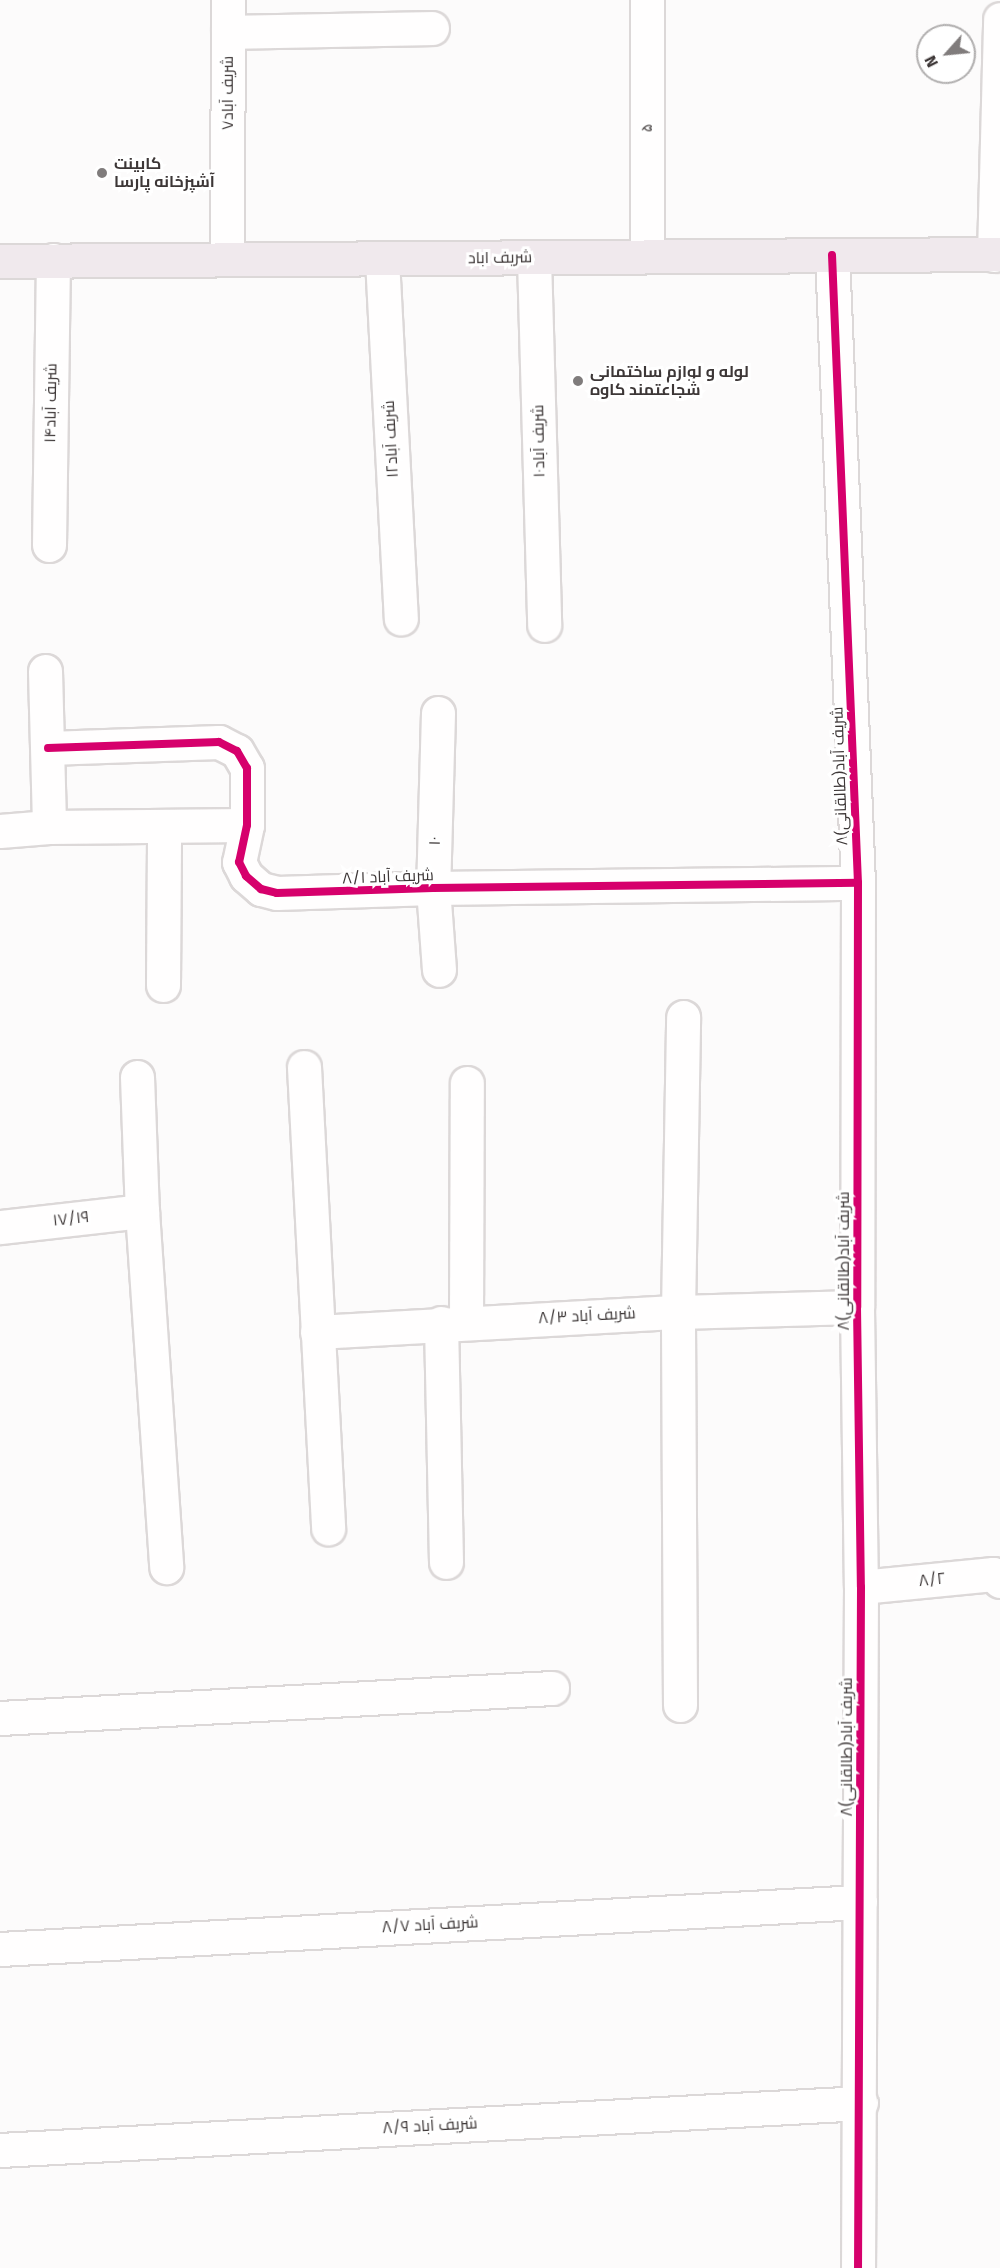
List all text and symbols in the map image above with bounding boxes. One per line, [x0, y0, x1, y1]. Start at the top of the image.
north arrow [916, 24, 976, 84]
text: N [920, 52, 942, 71]
street label: شریف آباد۷ [218, 56, 238, 130]
street label: ۵ [637, 124, 657, 132]
place label: کابینت آشپزخانه پارسا [114, 154, 215, 192]
marker: کابینت آشپزخانه پارسا [95, 166, 109, 180]
street label: شریف اباد [468, 248, 532, 268]
place label: لوله و لوازم ساختمانی شجاعتمند کاوه [590, 362, 749, 400]
street label: شریف آباد۱۴ [41, 363, 61, 443]
marker: لوله و لوازم ساختمانی شجاعتمند کاوه [571, 374, 585, 388]
street label: شریف آباد۱۲ [379, 400, 403, 478]
street label: شریف آباد۱۰ [529, 404, 549, 478]
street label: ۸شریف آباد(طالقانی) [828, 706, 852, 846]
street label: ۱۰ [425, 836, 445, 846]
street label: شریف آباد ۸/۱ [342, 866, 434, 888]
street label: ۸شریف آباد(طالقانی) [834, 1192, 854, 1330]
street label: ۱۷/۱۹ [52, 1208, 90, 1230]
street label: شریف آباد ۸/۳ [538, 1304, 636, 1328]
street label: ۸/۲ [918, 1569, 946, 1591]
street label: ۸شریف آباد(طالقانی) [837, 1678, 857, 1816]
street label: شریف آباد ۸/۷ [381, 1913, 479, 1937]
street label: شریف آباد ۸/۹ [382, 2114, 478, 2138]

